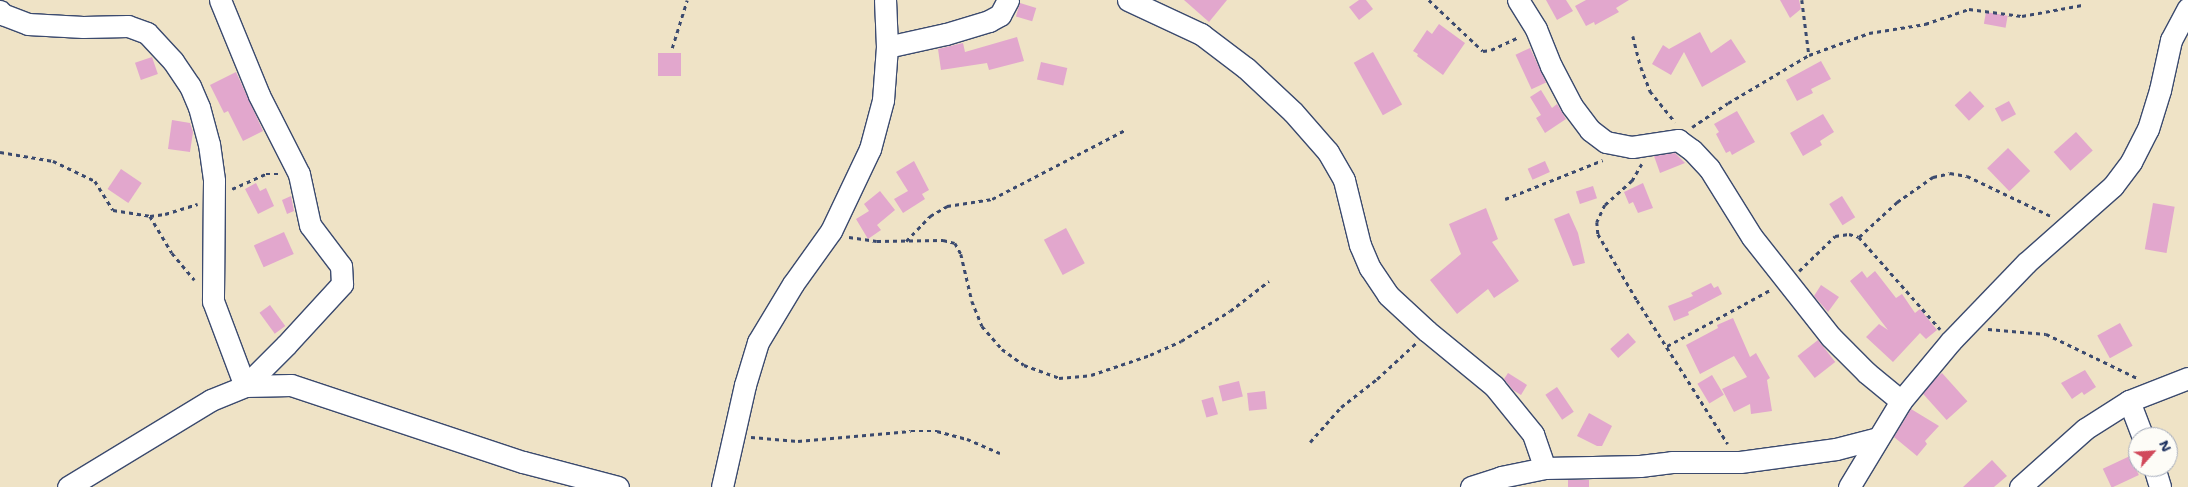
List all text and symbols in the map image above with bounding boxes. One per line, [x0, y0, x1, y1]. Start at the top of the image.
north arrow [2128, 427, 2178, 477]
text: N [2155, 437, 2176, 455]

